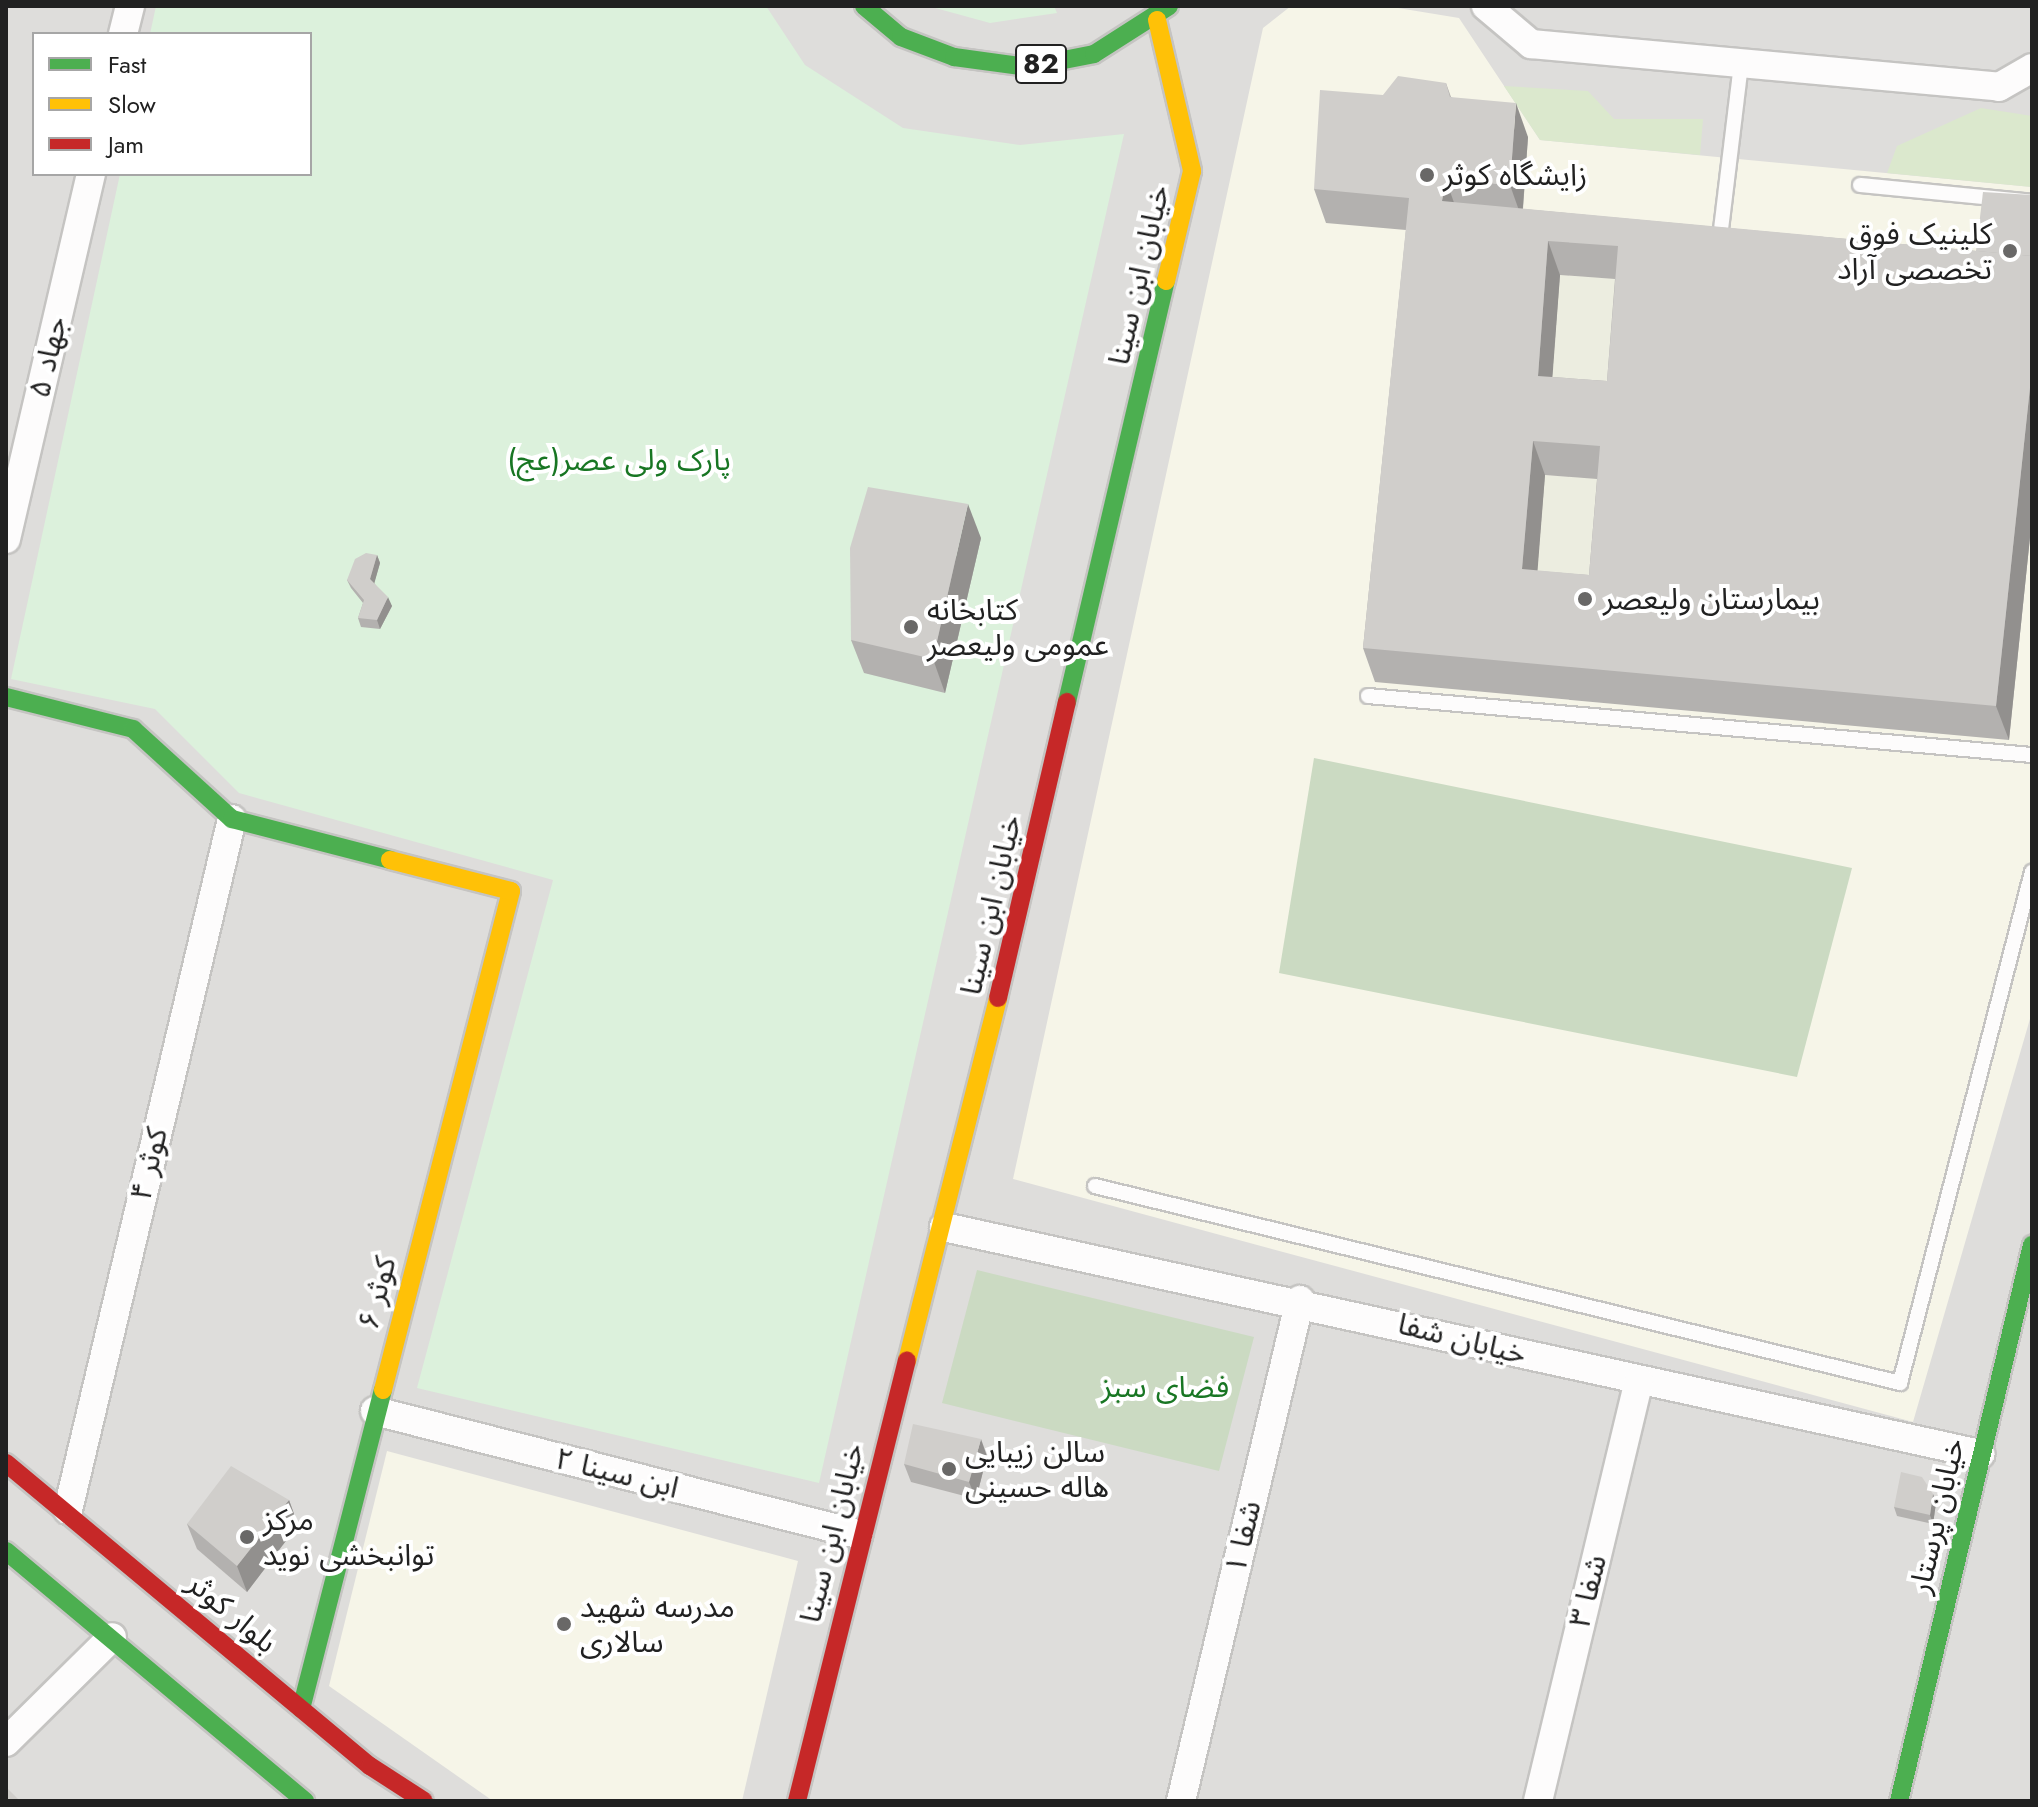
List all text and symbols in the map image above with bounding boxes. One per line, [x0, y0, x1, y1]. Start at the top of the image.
legend [32, 32, 312, 176]
road number: 82 [1015, 40, 1067, 88]
text: Fast [108, 47, 146, 82]
text: Slow [108, 87, 156, 122]
text: Jam [108, 127, 144, 162]
place label: زایشگاه کوثر [1443, 157, 1587, 193]
marker: زایشگاه کوثر [1418, 166, 1436, 184]
street label: خیابان ابن سینا [1101, 181, 1177, 369]
place label: کلینیک فوق تخصصی آراد [1837, 216, 1992, 286]
marker: کلینیک فوق تخصصی آراد [1999, 240, 2021, 262]
street label: جهاد ۵ [21, 313, 75, 401]
park label: پارک ولی عصر(عج) [507, 442, 731, 478]
place label: بیمارستان ولیعصر [1603, 581, 1820, 617]
marker: بیمارستان ولیعصر [1574, 588, 1596, 610]
place label: کتابخانه عمومی ولیعصر [927, 592, 1109, 662]
marker: کتابخانه عمومی ولیعصر [902, 618, 920, 636]
street label: خیابان ابن سینا [953, 811, 1029, 999]
street label: کوثر ۴ [123, 1124, 175, 1204]
street label: کوثر ۶ [350, 1253, 404, 1333]
street label: خیابان شفا [1394, 1306, 1530, 1372]
park label: فضای سبز [1101, 1369, 1229, 1405]
place label: سالن زیبایی هاله حسینی [965, 1434, 1109, 1504]
street label: خیابان پرستار [1902, 1435, 1972, 1597]
street label: خیابان ابن سینا [792, 1439, 872, 1627]
street label: ابن سینا ۲ [552, 1440, 682, 1506]
marker: سالن زیبایی هاله حسینی [940, 1460, 958, 1478]
street label: شفا ۱ [1217, 1497, 1269, 1577]
place label: مرکز توانبخشی نوید [263, 1502, 434, 1572]
marker: مرکز توانبخشی نوید [238, 1528, 256, 1546]
street label: شفا ۳ [1562, 1551, 1614, 1631]
street label: بلوار کوثر [180, 1565, 284, 1661]
place label: مدرسه شهید سالاری [580, 1589, 735, 1660]
marker: مدرسه شهید سالاری [555, 1615, 573, 1633]

